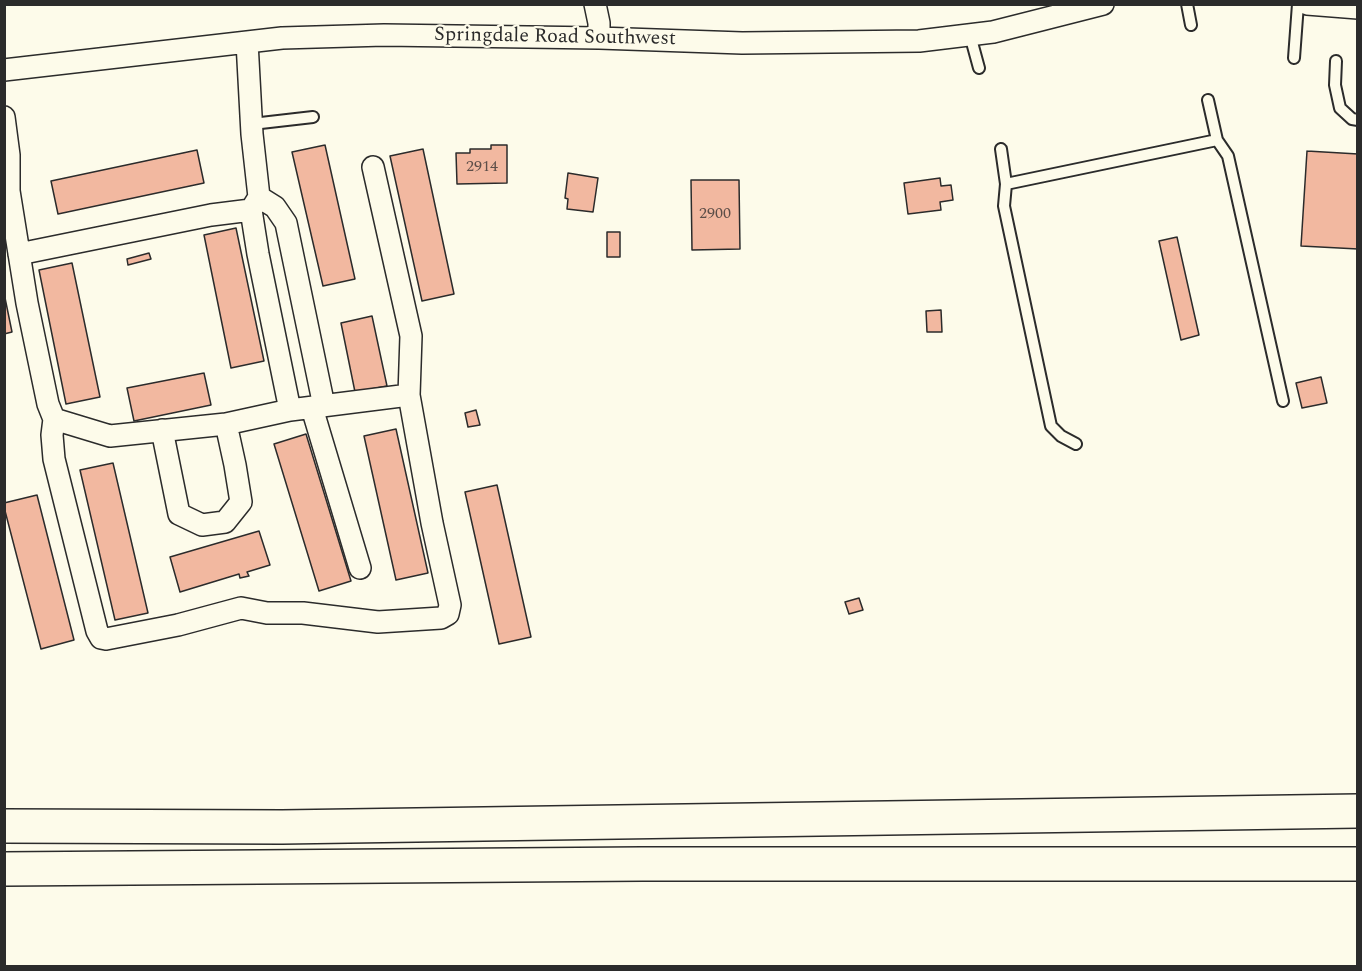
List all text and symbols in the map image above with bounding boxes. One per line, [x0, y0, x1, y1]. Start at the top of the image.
street label: Springdale Road Southwest [434, 24, 676, 52]
house number: 2914 [466, 158, 498, 178]
house number: 2900 [699, 205, 731, 225]

